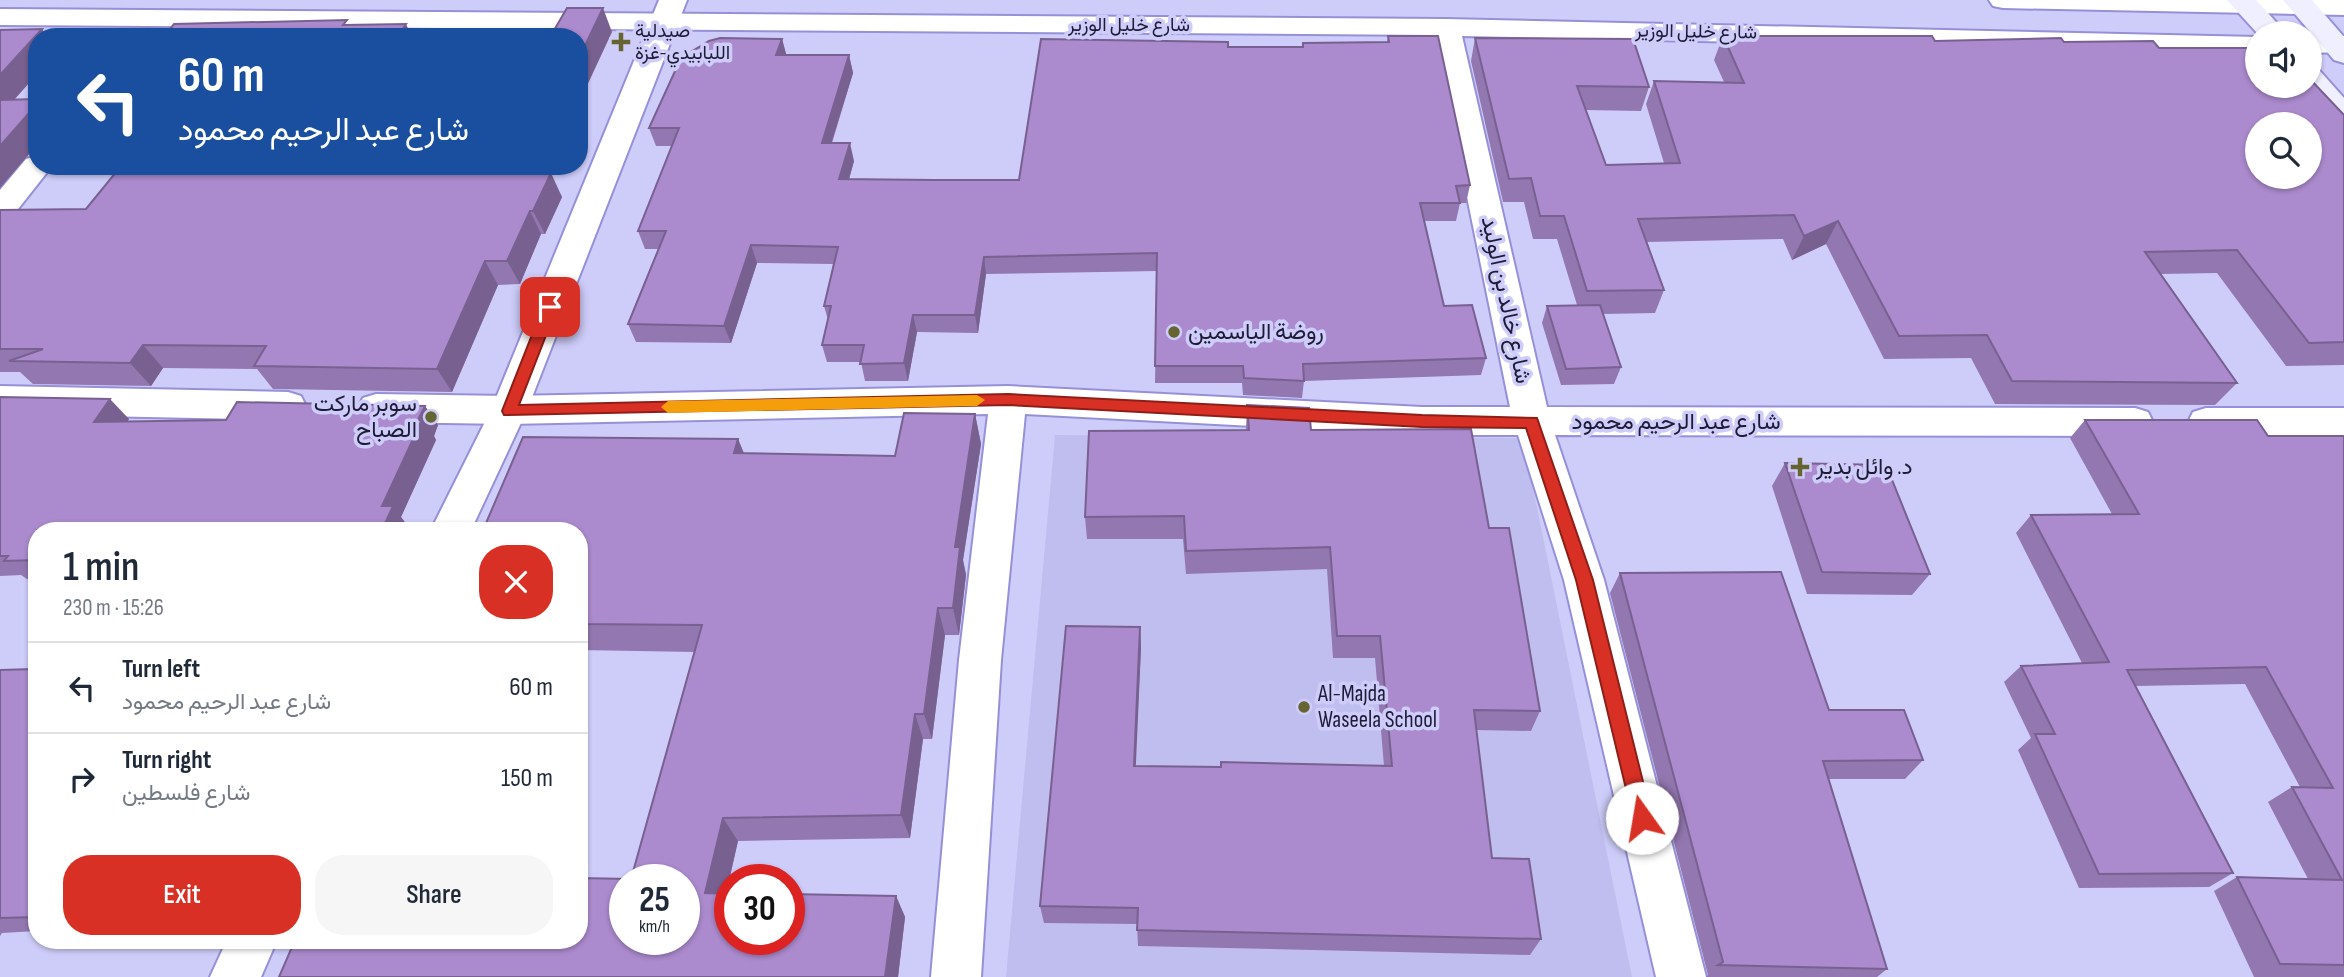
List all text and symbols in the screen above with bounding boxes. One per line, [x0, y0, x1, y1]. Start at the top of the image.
street label: شارع خليل الوزير [1067, 14, 1190, 37]
street label: شارع خليل الوزير [1634, 19, 1757, 45]
place label: صيدلية اللبابيدي-غزة [635, 20, 730, 68]
map controls [2245, 21, 2322, 189]
button: sound [2245, 21, 2322, 98]
marker: صيدلية اللبابيدي-غزة [613, 34, 629, 50]
text: 60 m [178, 47, 265, 106]
icon: left [63, 56, 154, 147]
text: شارع عبد الرحيم محمود [178, 111, 469, 150]
button: search [2245, 112, 2322, 189]
street label: شارع خالد بن الوليد [1474, 214, 1537, 386]
pin [520, 277, 580, 337]
icon: arrive [531, 288, 569, 326]
place label: روضة الياسمين [1188, 318, 1324, 346]
marker: روضة الياسمين [1166, 324, 1182, 340]
place label: سوبر ماركت الصباح [314, 390, 417, 445]
street label: شارع عبد الرحيم محمود [1571, 408, 1781, 437]
marker: سوبر ماركت الصباح [423, 409, 439, 425]
place label: د. وائل بدير [1815, 453, 1913, 481]
marker: د. وائل بدير [1790, 457, 1810, 477]
text: 1 min [63, 542, 139, 593]
button: close [479, 545, 553, 619]
text: 230 m · 15:26 [63, 594, 164, 622]
text: Turn left [122, 654, 200, 685]
icon: left [63, 669, 101, 707]
text: 60 m [509, 672, 553, 703]
place label: Al-Majda Waseela School [1317, 680, 1437, 734]
text: شارع عبد الرحيم محمود [122, 688, 331, 716]
marker: Al-Majda Waseela School [1296, 699, 1312, 715]
text: Turn right [122, 745, 211, 776]
icon: right [63, 760, 101, 798]
text: 150 m [501, 763, 553, 794]
text: شارع فلسطين [122, 779, 250, 807]
position arrow [1605, 781, 1679, 855]
button: Exit [63, 855, 301, 935]
button: Share [315, 855, 553, 935]
speed limit sign: 30 [714, 864, 805, 955]
text: 25 [639, 879, 670, 922]
text: km/h [639, 916, 670, 937]

